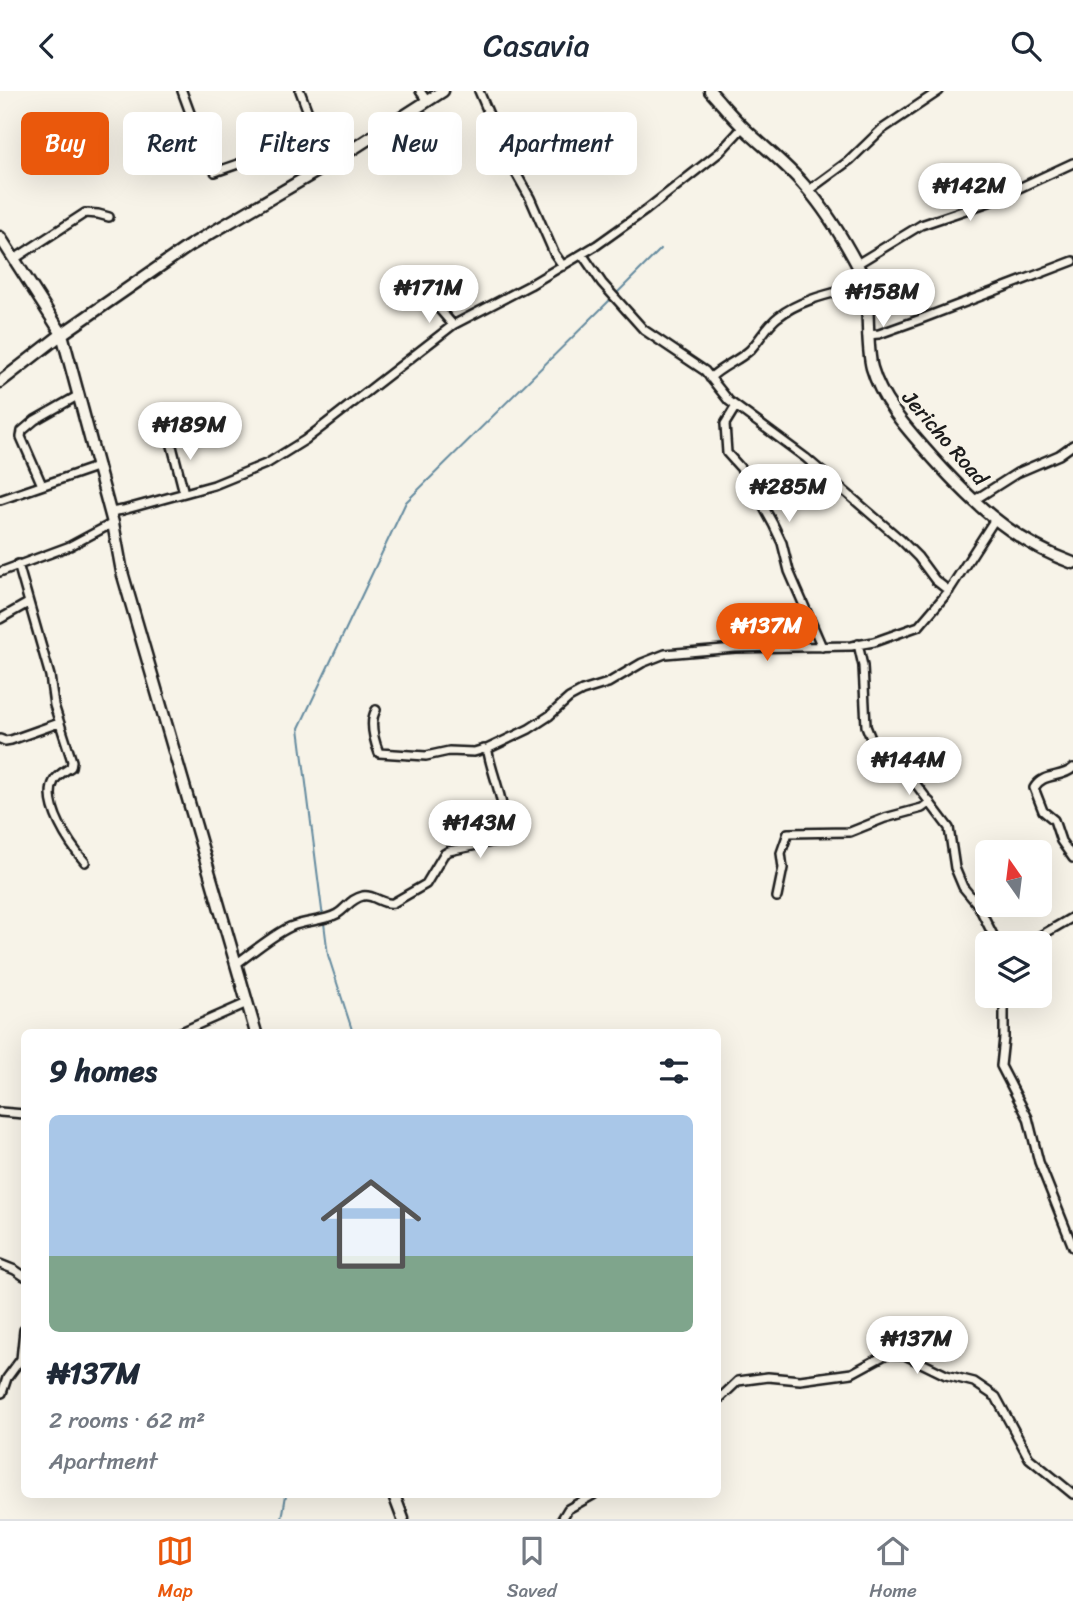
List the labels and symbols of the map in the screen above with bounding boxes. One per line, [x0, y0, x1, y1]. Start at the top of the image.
pin: ₦142M [921, 163, 1019, 223]
pin: ₦171M [380, 265, 478, 325]
pin: ₦158M [834, 269, 932, 329]
street label: Jericho Road [891, 380, 999, 496]
pin: ₦189M [141, 403, 239, 462]
pin: ₦285M [740, 465, 838, 524]
pin: ₦137M [718, 603, 816, 663]
pin: ₦144M [860, 737, 958, 797]
pin: ₦143M [431, 801, 529, 860]
north arrow [975, 840, 1052, 917]
pin: ₦137M [868, 1317, 966, 1376]

